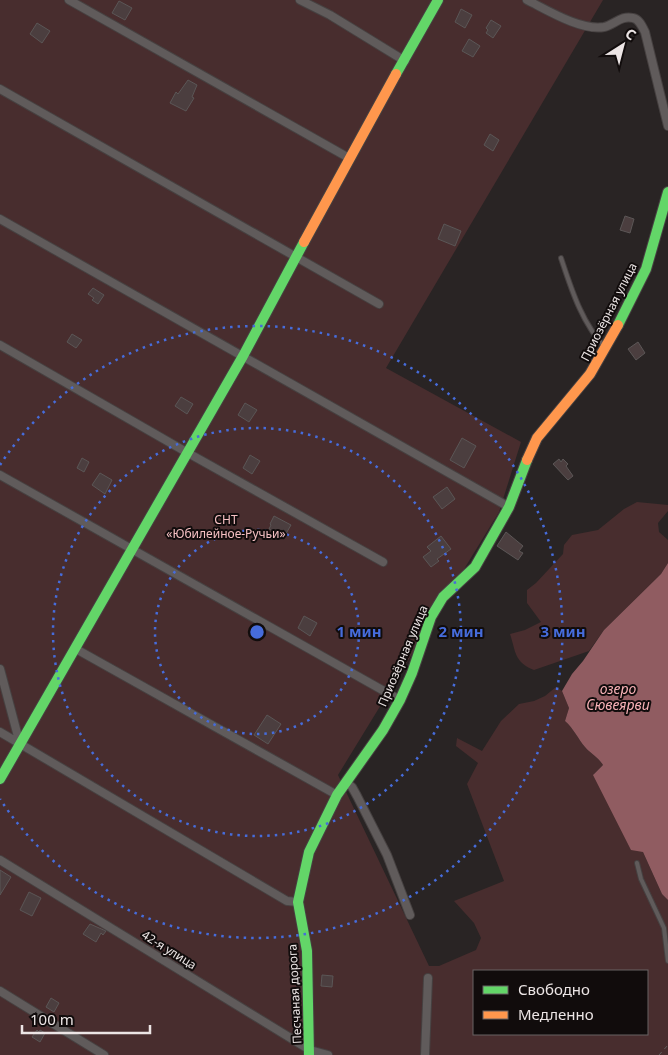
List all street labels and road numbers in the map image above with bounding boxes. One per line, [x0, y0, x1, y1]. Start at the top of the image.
street label: Приозёрная улица [576, 260, 641, 364]
street label: Приозёрная улица [374, 603, 432, 709]
street label: 42-я улица [139, 926, 200, 973]
street label: Песчаная дорога [283, 944, 306, 1044]

